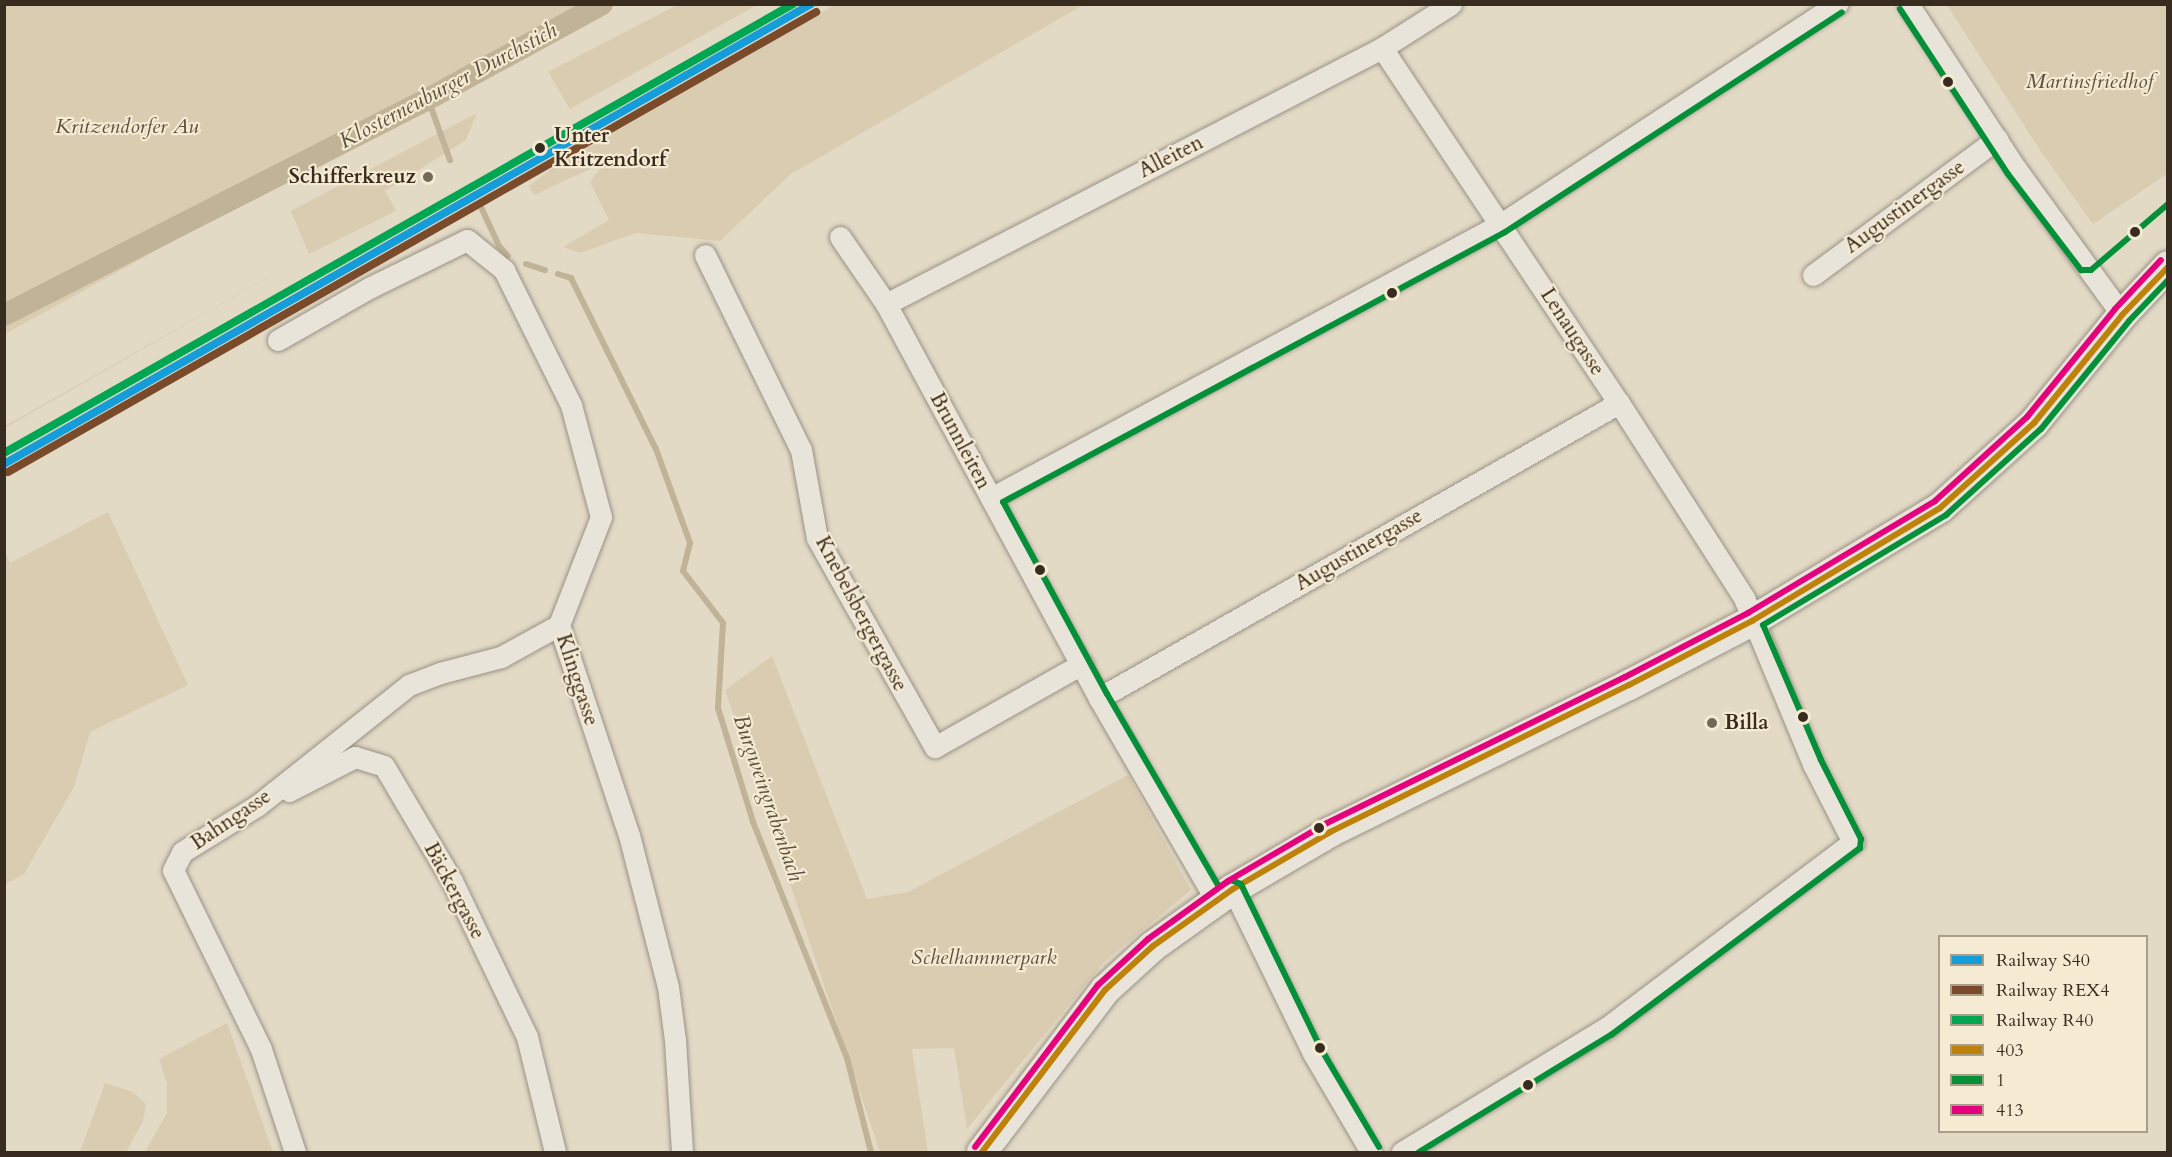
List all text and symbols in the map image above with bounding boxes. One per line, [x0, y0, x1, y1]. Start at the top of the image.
water label: Klosterneuburger Durchstich [335, 17, 561, 155]
park label: Martinsfriedhof [2026, 69, 2154, 95]
unlabelled marker [1942, 76, 1954, 88]
park label: Kritzendorfer Au [55, 114, 199, 140]
place label: Unter Kritzendorf [554, 123, 666, 173]
street label: Alleiten [1134, 130, 1208, 184]
marker: Unter Kritzendorf [531, 139, 549, 157]
street label: Augustinergasse [1840, 155, 1970, 259]
place label: Schifferkreuz [289, 164, 416, 190]
marker: Schifferkreuz [421, 170, 435, 184]
unlabelled marker [2129, 226, 2141, 238]
street label: Lenaugasse [1534, 284, 1610, 380]
unlabelled marker [1386, 287, 1398, 299]
street label: Brunnleiten [924, 388, 996, 494]
street label: Augustinergasse [1291, 503, 1427, 597]
street label: Knebelsbergergasse [809, 532, 913, 696]
unlabelled marker [1034, 564, 1046, 576]
street label: Klinggasse [550, 631, 604, 729]
place label: Billa [1724, 710, 1769, 736]
water label: Burgweingrabenbach [727, 711, 809, 885]
unlabelled marker [1797, 711, 1809, 723]
marker: Billa [1705, 716, 1719, 730]
street label: Bahngasse [186, 784, 276, 856]
unlabelled marker [1313, 822, 1325, 834]
street label: Bäckergasse [418, 838, 490, 944]
legend [1938, 935, 2148, 1133]
park label: Schelhammerpark [911, 945, 1057, 971]
text: Railway S40 [1996, 948, 2090, 973]
text: Railway REX4 [1996, 978, 2109, 1003]
text: Railway R40 [1996, 1008, 2093, 1033]
text: 403 [1996, 1038, 2024, 1063]
unlabelled marker [1314, 1042, 1326, 1054]
text: 1 [1996, 1068, 2005, 1093]
unlabelled marker [1522, 1079, 1534, 1091]
text: 413 [1996, 1098, 2024, 1123]

